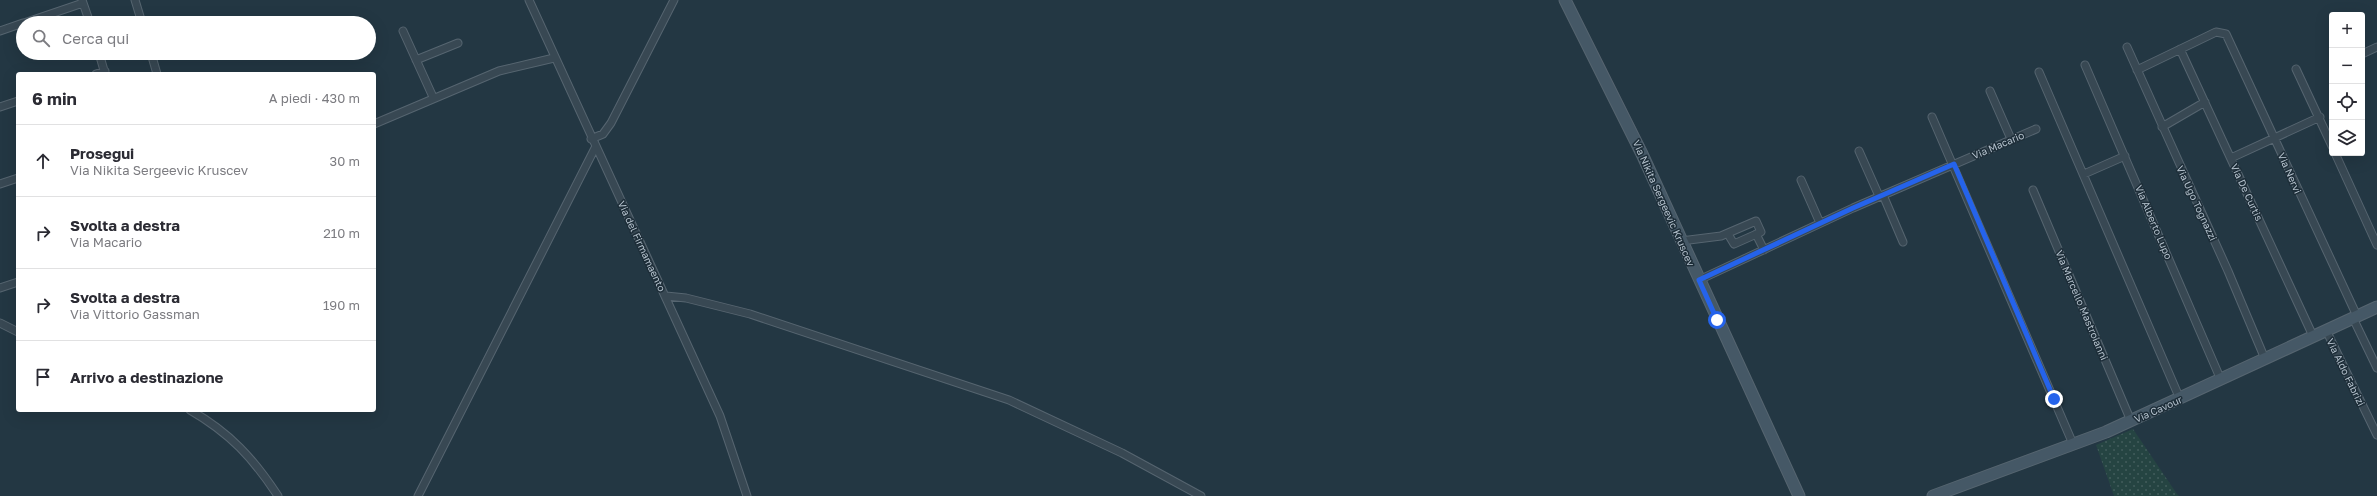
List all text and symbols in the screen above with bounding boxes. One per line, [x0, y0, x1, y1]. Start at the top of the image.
map controls [2329, 12, 2365, 156]
button: + [2329, 12, 2365, 48]
search box [16, 16, 376, 60]
icon: search [30, 27, 52, 49]
text: Cerca qui [62, 29, 129, 47]
button: − [2329, 48, 2365, 84]
button: locate [2329, 84, 2365, 120]
text: 6 min [32, 88, 77, 109]
text: A piedi · 430 m [269, 90, 360, 106]
button: layers [2329, 120, 2365, 156]
street label: Via Macario [1970, 129, 2026, 161]
street label: Via Nikita Sergeevic Kruscev [1631, 138, 1697, 268]
text: Prosegui [70, 144, 134, 162]
icon: ahead [32, 150, 54, 172]
street label: Via Nervi [2276, 151, 2304, 195]
text: 30 m [330, 153, 360, 169]
street label: Via De Curtis [2229, 161, 2265, 223]
text: Via Nikita Sergeevic Kruscev [70, 162, 248, 178]
street label: Via Ugo Tognazzi [2174, 163, 2220, 243]
street label: Via Alberto Lupo [2133, 183, 2175, 261]
street label: Via del Firmamaento [616, 199, 668, 293]
text: Svolta a destra [70, 216, 180, 234]
icon: right [32, 222, 54, 244]
text: 210 m [323, 225, 360, 241]
text: Via Macario [70, 234, 142, 250]
street label: Via Marcello Mastroianni [2053, 248, 2111, 362]
text: Svolta a destra [70, 288, 180, 306]
icon: right [32, 294, 54, 316]
text: 190 m [323, 297, 360, 313]
text: Via Vittorio Gassman [70, 306, 200, 322]
route start [1708, 311, 1726, 329]
street label: Via Aldo Fabrizi [2324, 336, 2368, 408]
icon: arrive [32, 366, 54, 388]
text: Arrivo a destinazione [70, 368, 223, 386]
route end [2045, 390, 2063, 408]
street label: Via Cavour [2132, 393, 2184, 425]

